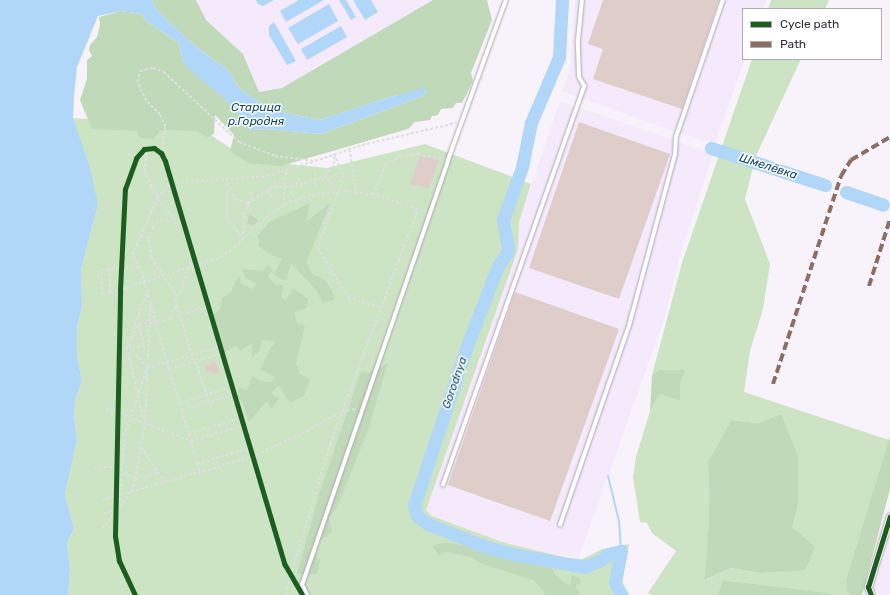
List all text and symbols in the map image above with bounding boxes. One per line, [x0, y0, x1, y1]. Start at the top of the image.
legend [742, 8, 882, 60]
text: Cycle path [780, 17, 839, 31]
text: Path [780, 37, 806, 51]
water label: Старица р.Городня [228, 101, 284, 129]
water label: Шмелёвка [737, 151, 799, 183]
water label: Gorodnya [439, 355, 471, 411]

